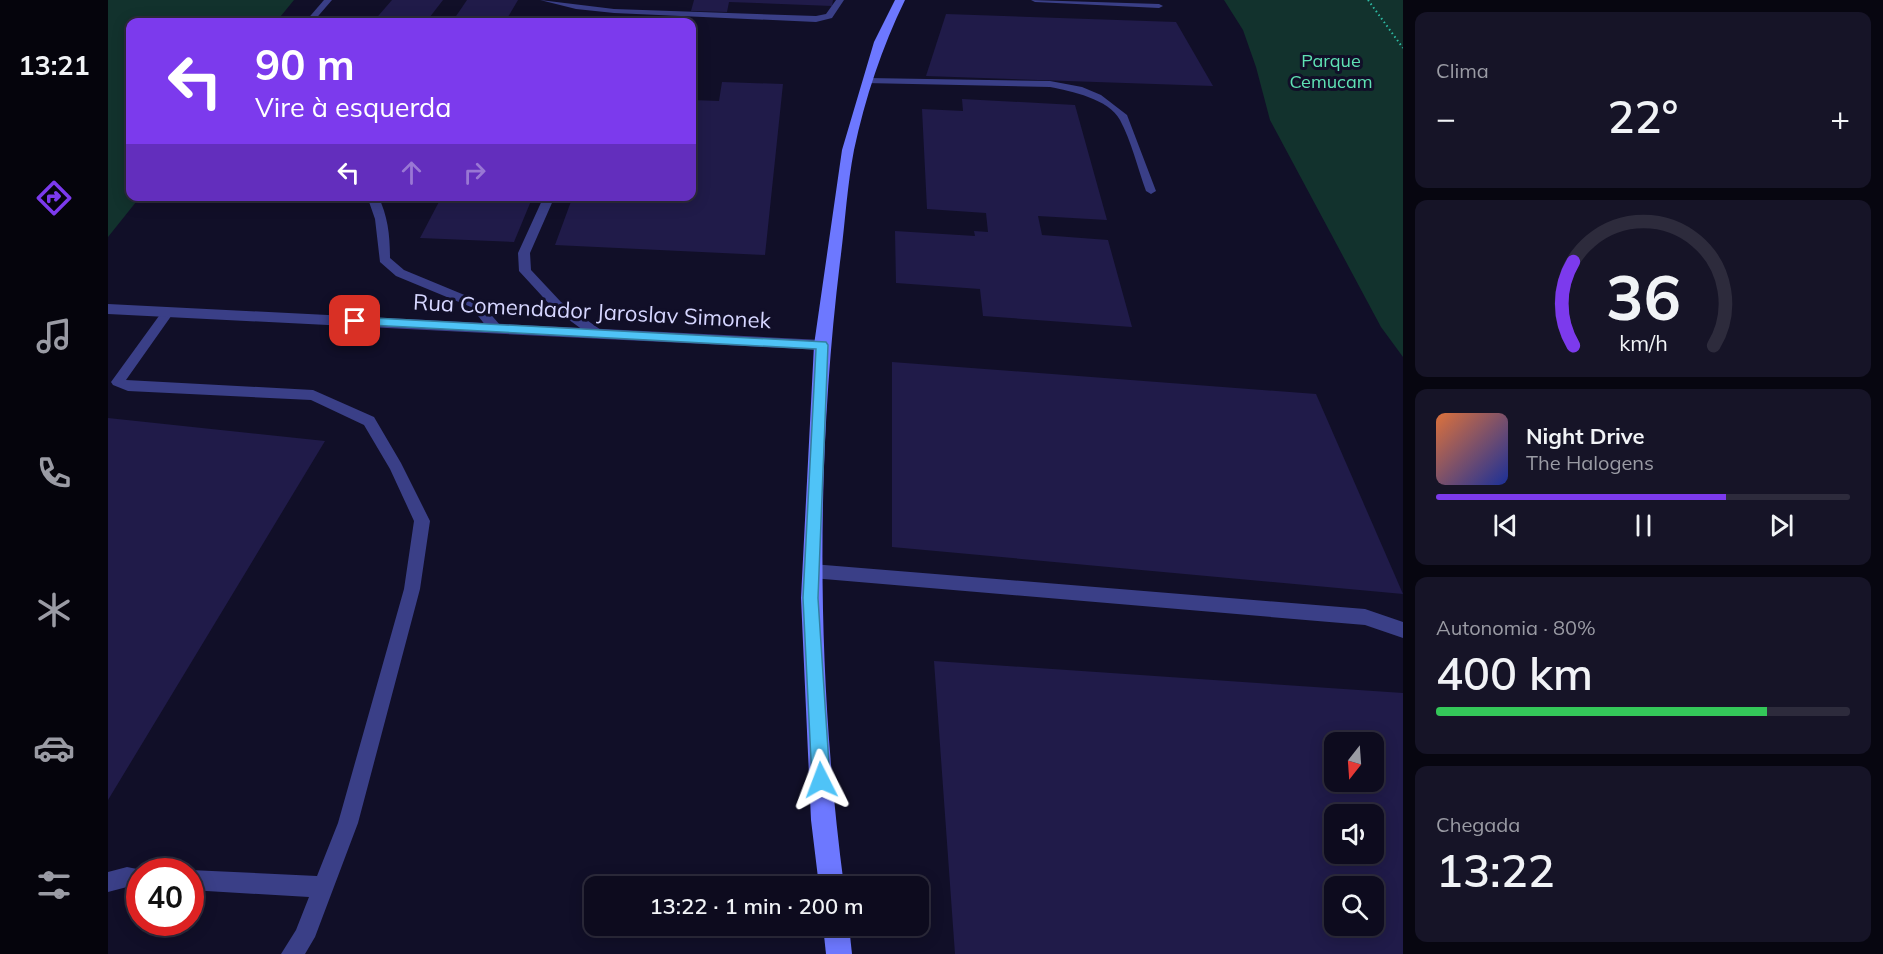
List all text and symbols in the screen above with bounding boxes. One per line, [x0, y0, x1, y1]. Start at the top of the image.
text: 90 m [255, 38, 355, 91]
icon: left [156, 42, 234, 120]
text: 13:21 [18, 48, 90, 82]
park label: Parque Cemucam [1289, 49, 1373, 93]
text: Clima [1436, 58, 1489, 83]
text: 22° [1608, 88, 1678, 144]
text: Vire à esquerda [255, 90, 451, 124]
text: − [1436, 97, 1456, 138]
text: + [1830, 97, 1850, 138]
icon: left [332, 156, 365, 189]
icon: ahead [395, 156, 428, 189]
icon: right [458, 156, 491, 189]
icon: directions [33, 177, 75, 219]
text: 36 [1606, 257, 1680, 336]
street label: Rua Comendador Jaroslav Simonek [412, 288, 772, 334]
pin [329, 295, 380, 346]
icon: arrive [338, 304, 371, 337]
icon: music [33, 315, 75, 357]
text: km/h [1619, 329, 1667, 356]
text: Night Drive [1526, 422, 1645, 450]
text: The Halogens [1526, 450, 1654, 475]
icon: phone [33, 452, 75, 494]
icon: previous [1489, 509, 1522, 542]
icon: pause [1627, 509, 1660, 542]
icon: next [1765, 509, 1798, 542]
icon: climate [33, 589, 75, 631]
text: Autonomia · 80% [1436, 615, 1596, 640]
text: 400 km [1436, 645, 1593, 701]
icon: car [33, 727, 75, 769]
north arrow [1324, 732, 1384, 792]
map controls [1324, 732, 1384, 936]
position arrow [789, 748, 853, 812]
button: sound [1324, 804, 1384, 864]
text: Chegada [1436, 812, 1520, 837]
text: 13:22 [1436, 842, 1555, 898]
speed limit sign: 40 [126, 858, 204, 936]
icon: filters [33, 864, 75, 906]
button: search [1324, 876, 1384, 936]
text: 13:22 · 1 min · 200 m [649, 892, 864, 920]

